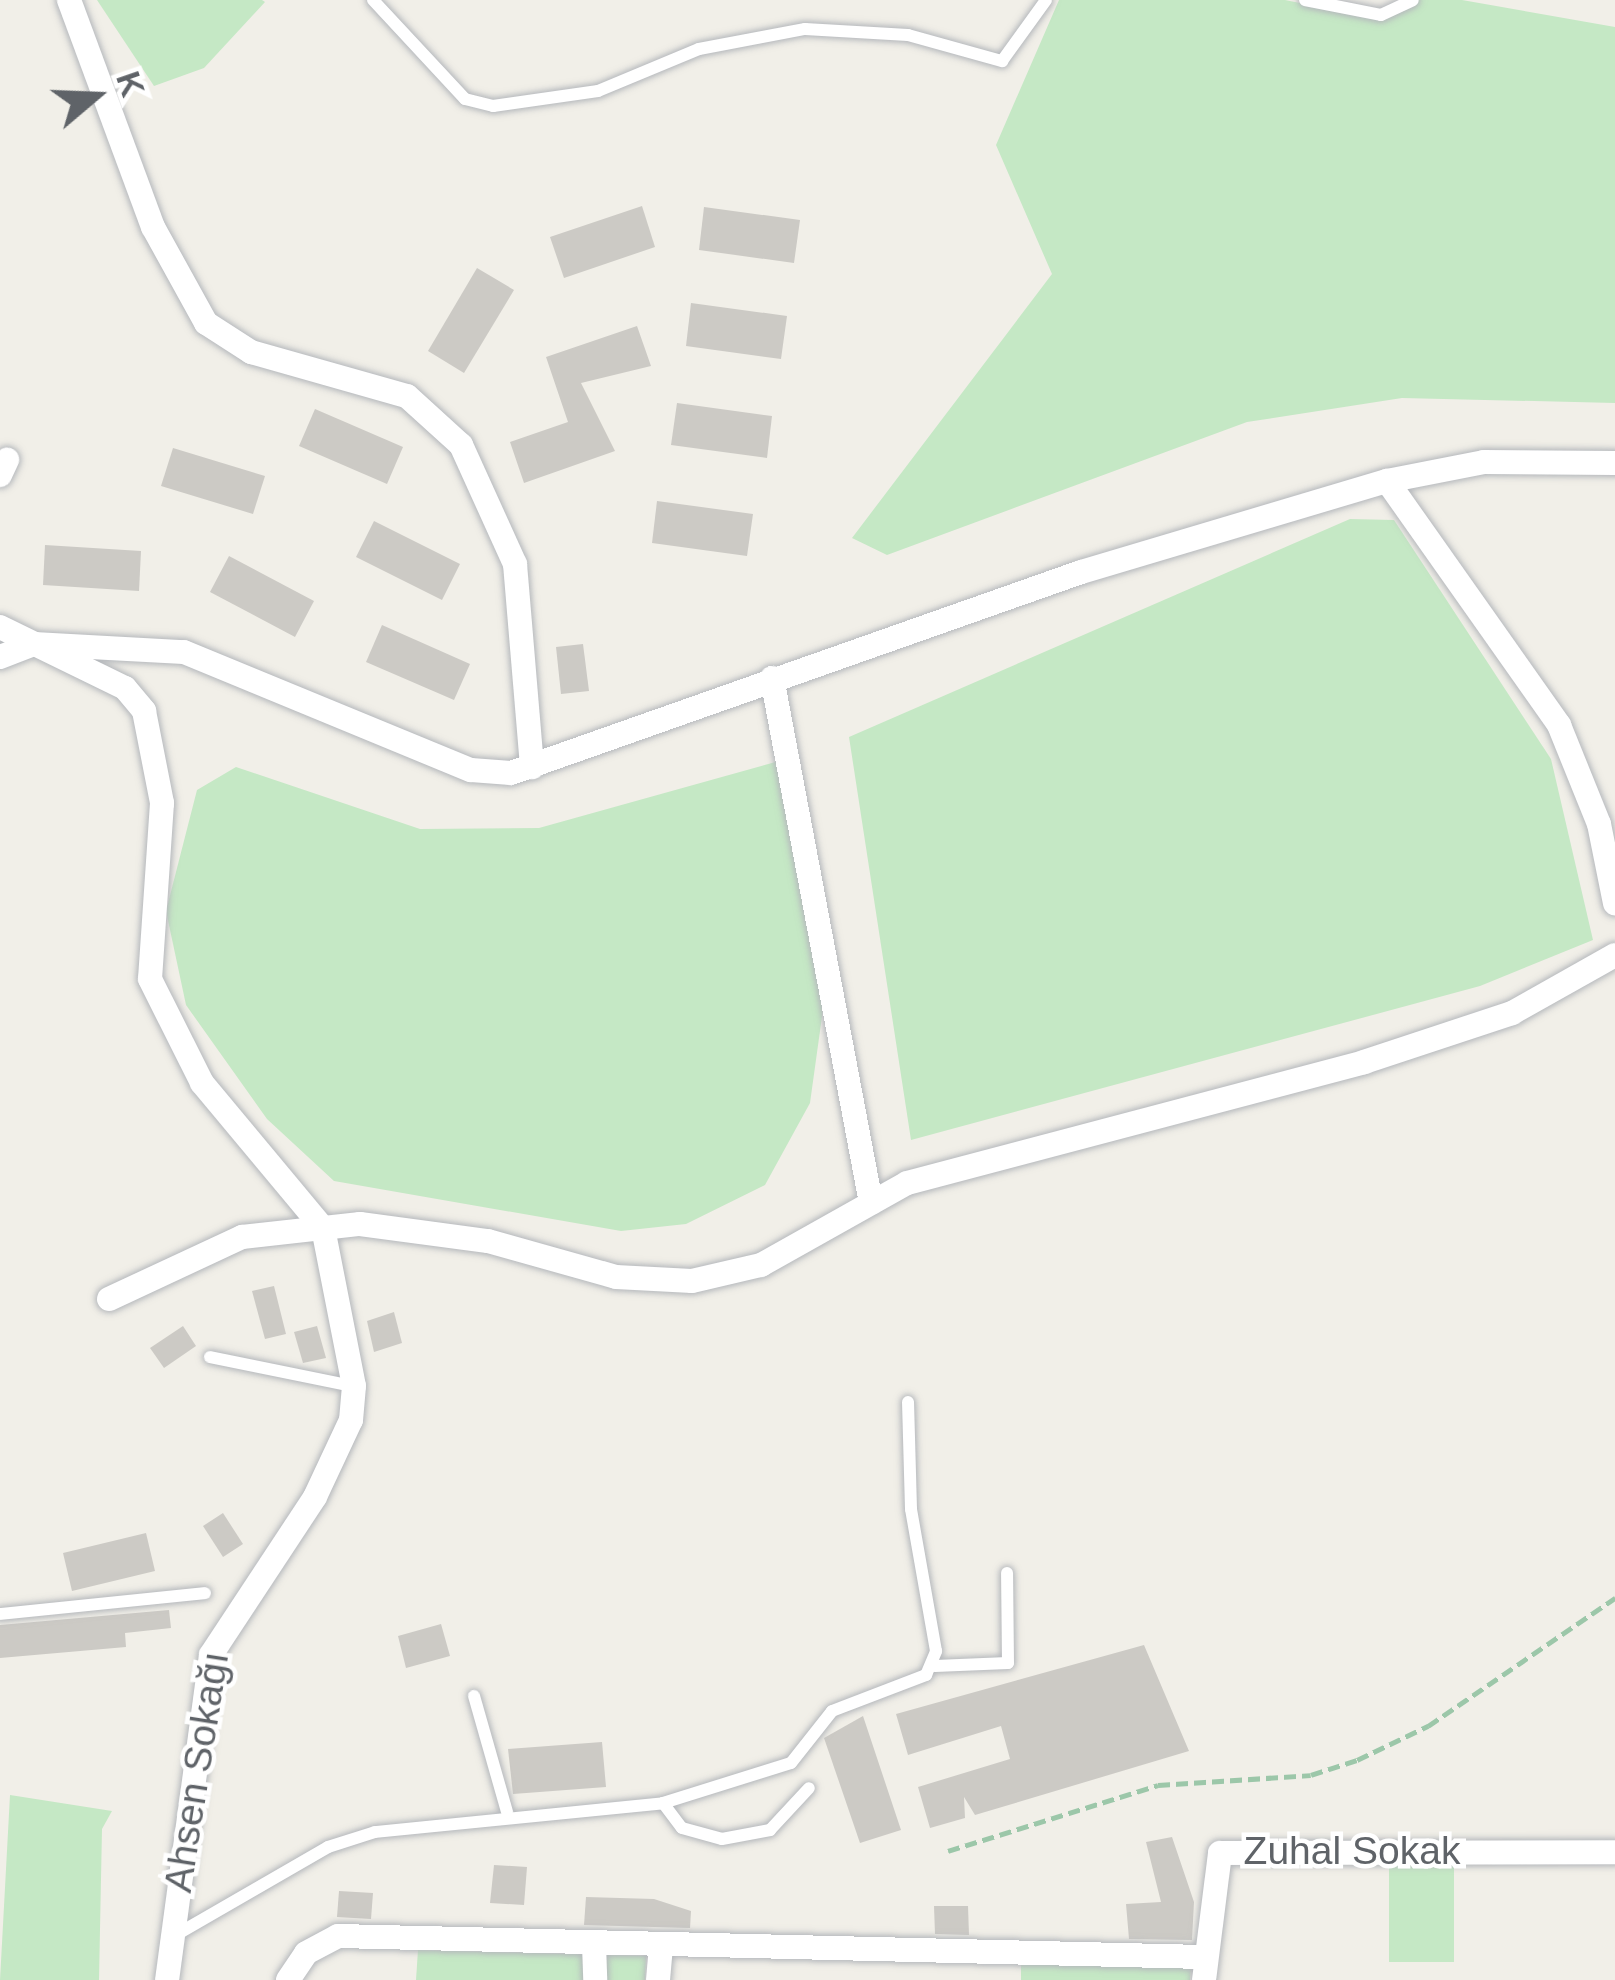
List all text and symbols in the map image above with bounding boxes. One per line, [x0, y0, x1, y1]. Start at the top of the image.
north arrow [36, 36, 156, 156]
text: K [109, 67, 152, 101]
street label: Ahsen Sokağı [155, 1648, 239, 1896]
street label: Zuhal Sokak [1244, 1828, 1460, 1874]

